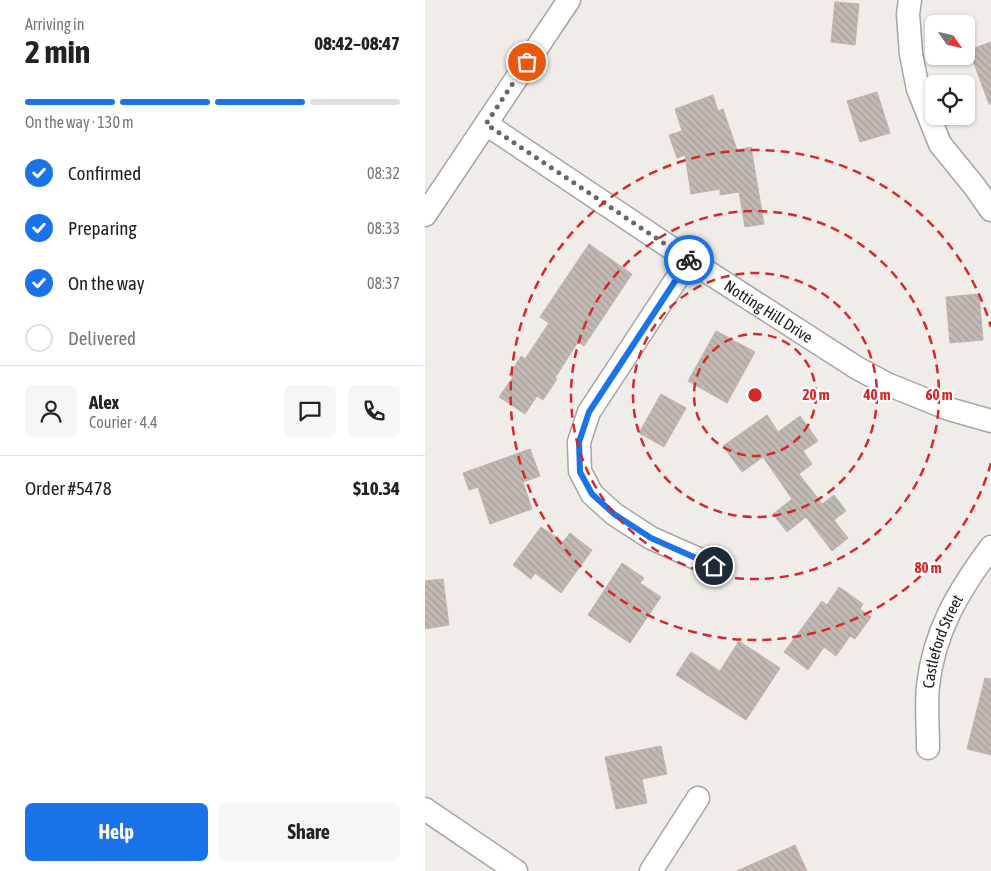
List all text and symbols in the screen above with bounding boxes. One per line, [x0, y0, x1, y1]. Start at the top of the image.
text: Arriving in [25, 15, 85, 33]
north arrow [925, 15, 975, 65]
map controls [925, 15, 975, 125]
text: 08:42–08:47 [314, 32, 400, 54]
text: 2 min [25, 33, 90, 70]
pin [506, 41, 548, 83]
icon: bag [513, 48, 541, 76]
button: locate [925, 75, 975, 125]
text: On the way · 130 m [25, 113, 134, 131]
icon: check [25, 159, 53, 187]
text: Confirmed [68, 162, 141, 184]
text: 08:32 [367, 164, 400, 182]
icon: check [25, 214, 53, 242]
text: Preparing [68, 217, 137, 239]
text: 08:33 [367, 219, 400, 237]
courier [664, 235, 714, 285]
icon: bike [675, 246, 703, 274]
icon: check [25, 269, 53, 297]
text: On the way [68, 272, 145, 294]
text: 08:37 [367, 274, 400, 292]
street label: Notting Hill Drive [721, 276, 816, 346]
text: Delivered [68, 327, 136, 349]
button: person [25, 385, 77, 437]
button: chat [284, 385, 336, 437]
button: phone [348, 385, 400, 437]
centre of rings [746, 386, 764, 404]
text: 20 m [803, 386, 830, 403]
text: 40 m [863, 386, 891, 403]
text: 60 m [926, 386, 953, 403]
text: Alex [89, 391, 119, 413]
text: Courier · 4.4 [89, 413, 158, 431]
text: Order #5478 [25, 477, 112, 499]
text: $10.34 [353, 477, 400, 499]
pin [693, 545, 735, 587]
icon: home [700, 552, 728, 580]
text: 80 m [915, 559, 942, 576]
street label: Castleford Street [919, 591, 966, 689]
button: Help [25, 803, 208, 861]
button: Share [218, 803, 400, 861]

